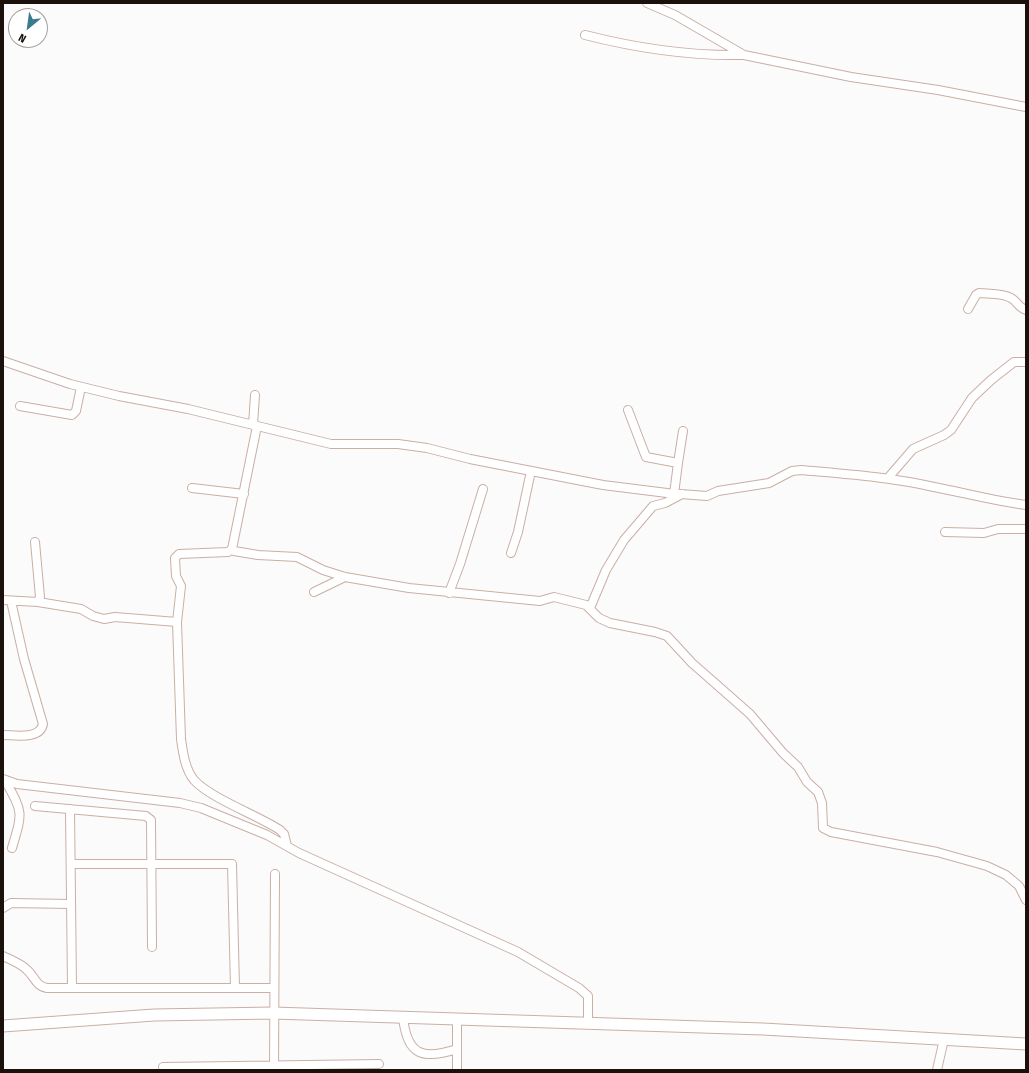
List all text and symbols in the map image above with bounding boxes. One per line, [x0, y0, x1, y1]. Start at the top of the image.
north arrow [8, 8, 48, 48]
text: N [16, 31, 28, 45]

